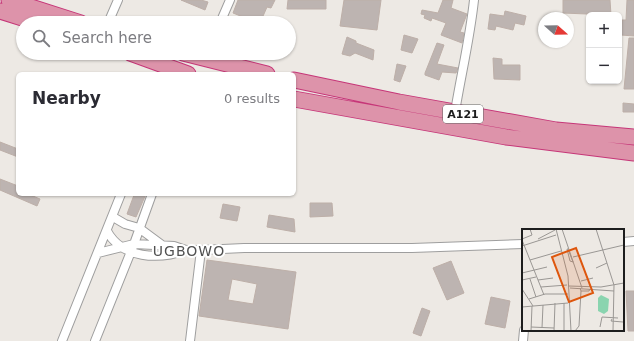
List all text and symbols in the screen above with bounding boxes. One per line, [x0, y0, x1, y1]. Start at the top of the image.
north arrow [538, 12, 574, 48]
map controls [586, 12, 622, 84]
button: + [586, 12, 622, 48]
search box [16, 16, 296, 60]
icon: search [30, 27, 52, 49]
text: Search here [62, 29, 152, 47]
button: − [586, 48, 622, 84]
text: Nearby [32, 88, 101, 108]
text: 0 results [224, 91, 280, 106]
road number: A121 [443, 105, 483, 123]
inset map [522, 229, 624, 331]
district label: UGBOWO [153, 243, 225, 259]

